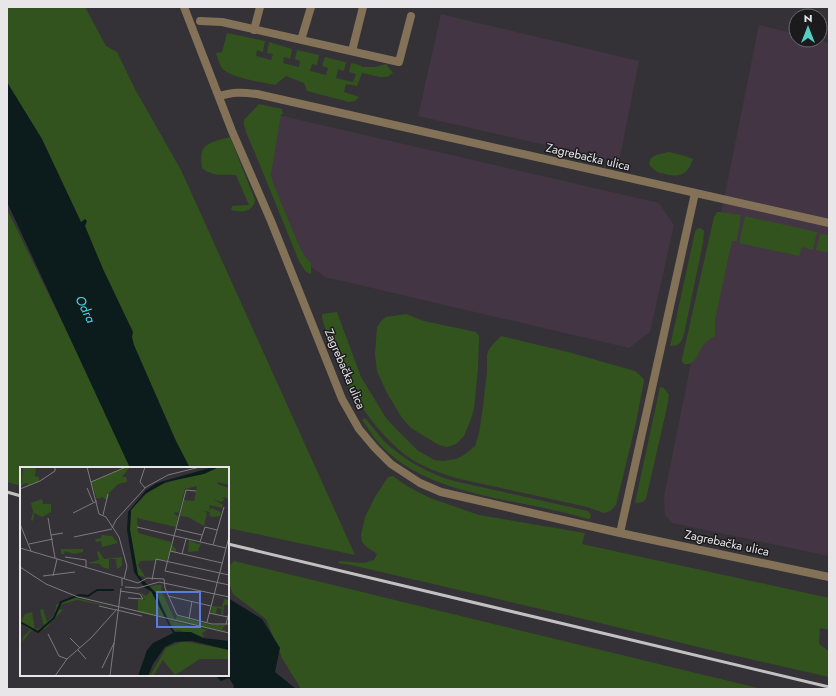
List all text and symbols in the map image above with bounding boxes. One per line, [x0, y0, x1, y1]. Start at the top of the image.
north arrow [788, 8, 828, 48]
text: N [804, 10, 812, 26]
street label: Zagrebačka ulica [544, 139, 632, 175]
water label: Odra [71, 292, 101, 326]
street label: Zagrebačka ulica [320, 326, 370, 412]
inset map [20, 467, 229, 676]
street label: Zagrebačka ulica [683, 525, 771, 561]

